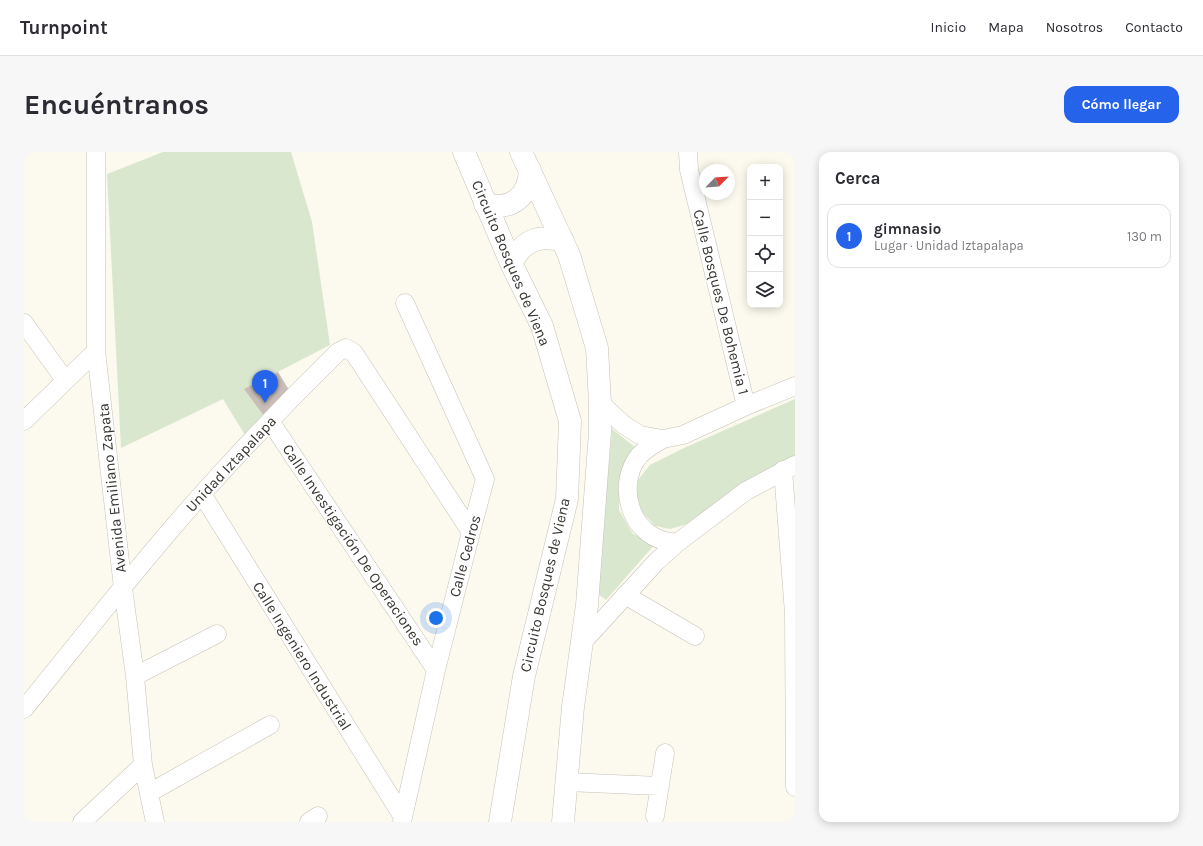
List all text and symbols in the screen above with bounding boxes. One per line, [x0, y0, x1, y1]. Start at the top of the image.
text: Turnpoint [20, 17, 108, 39]
text: Inicio [931, 19, 966, 36]
text: Mapa [988, 19, 1024, 36]
text: Nosotros [1046, 19, 1103, 36]
text: Contacto [1125, 19, 1183, 36]
button: Cómo llegar [1064, 86, 1179, 123]
text: Encuéntranos [24, 88, 209, 121]
north arrow [699, 164, 735, 200]
map controls [747, 164, 783, 308]
button: + [747, 164, 783, 200]
text: Cerca [835, 168, 880, 188]
street label: Circuito Bosques de Viena [468, 177, 554, 349]
button: − [747, 200, 783, 236]
street label: Calle Bosques De Bohemia 1 [689, 208, 753, 396]
text: gimnasio [874, 220, 941, 238]
text: 1 [847, 229, 851, 244]
text: 130 m [1127, 229, 1162, 244]
button: locate [747, 236, 783, 272]
text: Lugar · Unidad Iztapalapa [874, 238, 1024, 253]
button: layers [747, 272, 783, 308]
pin: 1 [252, 370, 278, 403]
street label: Avenida Emiliano Zapata [94, 402, 130, 574]
street label: Unidad Iztapalapa [182, 412, 280, 516]
street label: Calle Investigación De Operaciones [279, 441, 427, 649]
street label: Circuito Bosques de Viena [516, 496, 574, 674]
street label: Calle Cedros [445, 513, 485, 599]
street label: Calle Ingeniero Industrial [249, 578, 355, 734]
your location [426, 608, 446, 628]

